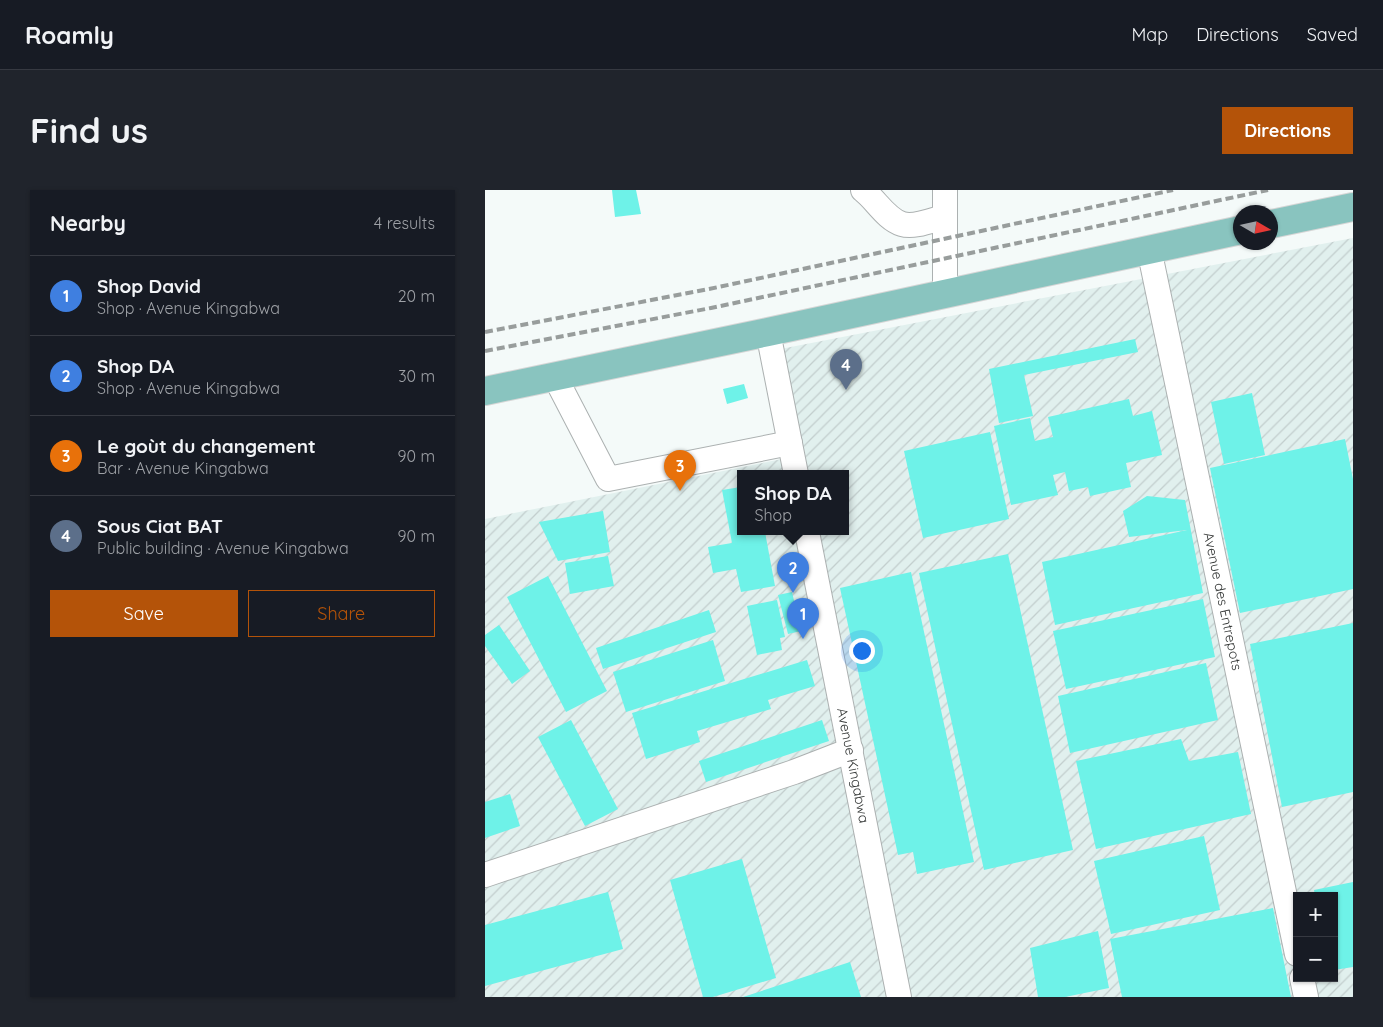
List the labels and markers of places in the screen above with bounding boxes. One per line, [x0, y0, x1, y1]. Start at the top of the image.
pin: 4 [830, 349, 862, 390]
pin: 3 [664, 450, 696, 491]
pin: 2 [777, 552, 809, 593]
pin: 1 [787, 598, 819, 639]

